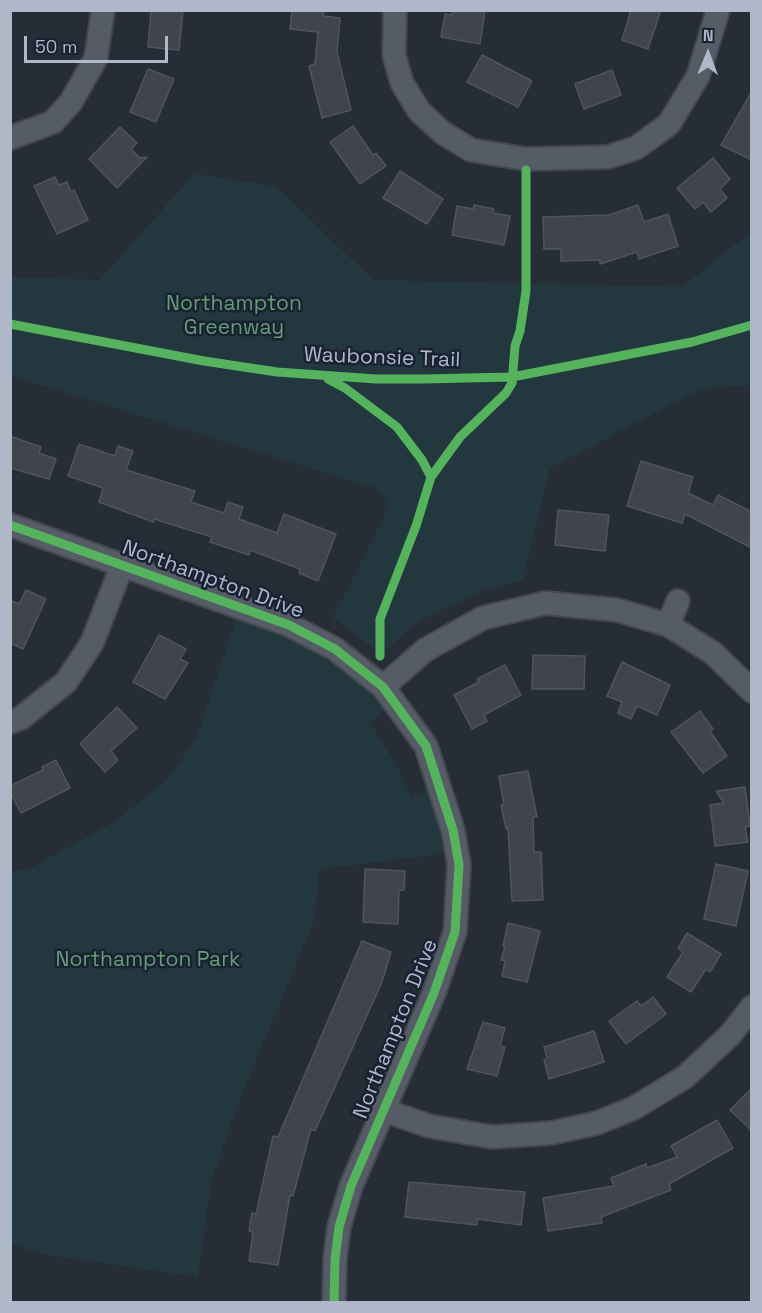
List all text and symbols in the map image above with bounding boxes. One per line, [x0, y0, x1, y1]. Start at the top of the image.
scale bar [27, 24, 171, 62]
north arrow [678, 24, 738, 84]
text: N [703, 25, 714, 46]
text: 50 m [35, 35, 77, 58]
park label: Northampton Greenway [166, 291, 302, 341]
street label: Waubonsie Trail [303, 343, 461, 373]
street label: Northampton Drive [119, 535, 307, 625]
street label: Northampton Drive [348, 936, 444, 1122]
park label: Northampton Park [56, 947, 240, 973]

